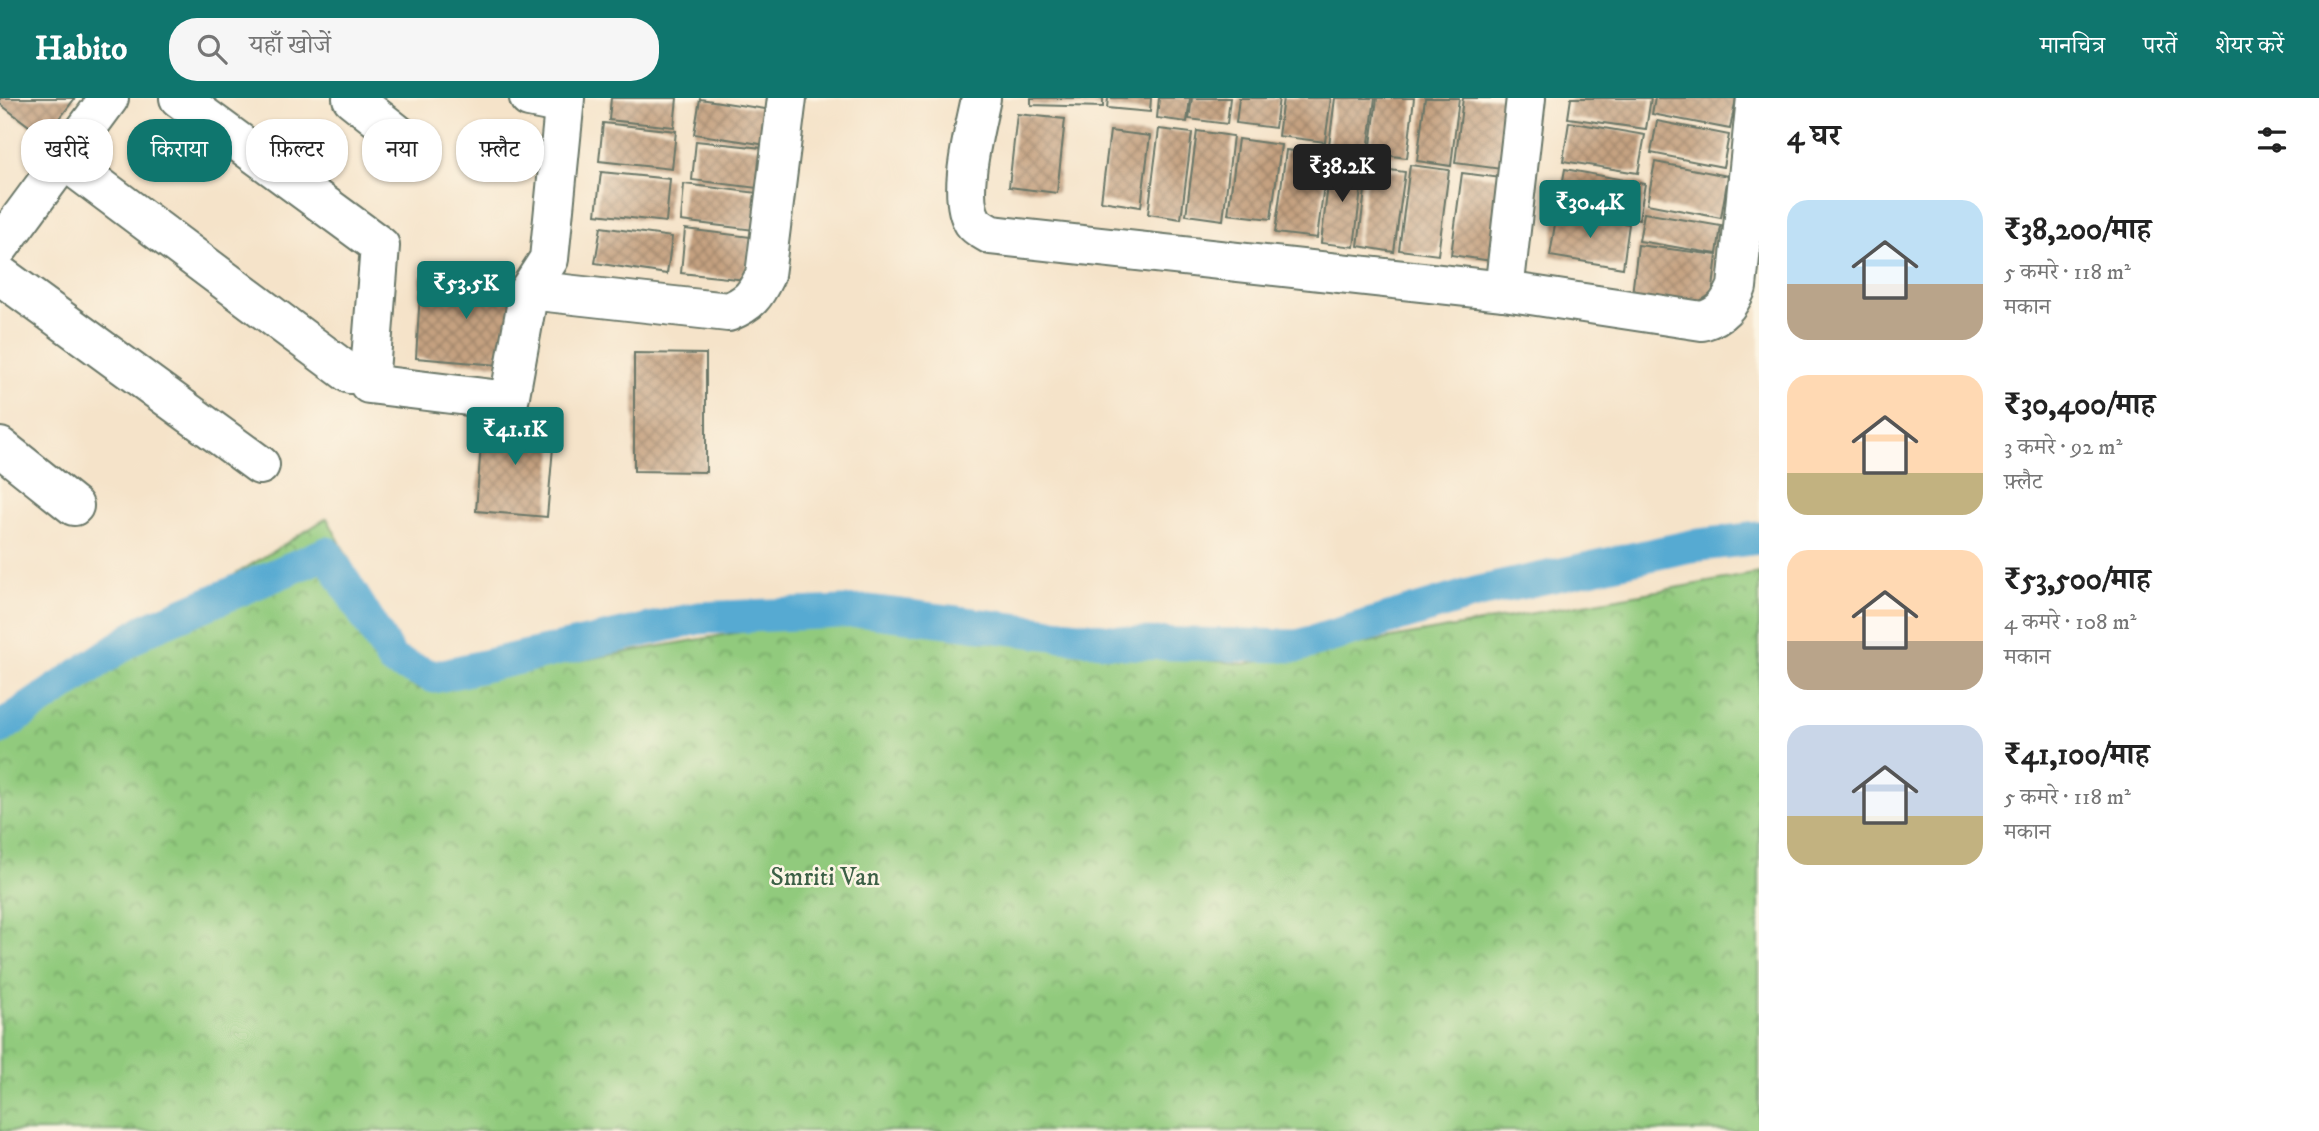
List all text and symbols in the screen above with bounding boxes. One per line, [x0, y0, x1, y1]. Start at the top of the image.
search box [169, 18, 659, 81]
text: Habito [35, 29, 127, 70]
text: यहाँ खोजें [249, 29, 331, 62]
icon: search [193, 30, 231, 68]
text: मानचित्र [2040, 31, 2105, 61]
text: परतें [2143, 31, 2177, 61]
text: शेयर करें [2215, 31, 2284, 61]
text: 4 घर [1787, 118, 1841, 155]
chip: खरीदें [21, 119, 113, 182]
chip: किराया [127, 119, 232, 182]
chip: फ़िल्टर [246, 119, 348, 182]
chip: नया [362, 119, 442, 182]
chip: फ़्लैट [456, 119, 544, 182]
icon: filters [2253, 121, 2291, 159]
pin: ₹38.2K [1285, 144, 1399, 204]
text: ₹38.2K [1309, 152, 1375, 181]
pin: ₹30.4K [1533, 180, 1647, 240]
text: ₹30.4K [1555, 188, 1625, 217]
text: ₹38,200/माह [2004, 212, 2151, 249]
icon: home [1843, 228, 1927, 312]
text: 5 कमरे · 118 m² [2004, 258, 2131, 287]
pin: ₹53.5K [409, 262, 523, 321]
text: ₹53.5K [433, 269, 499, 298]
text: मकान [2004, 293, 2051, 322]
text: ₹30,400/माह [2004, 387, 2155, 424]
icon: home [1843, 403, 1927, 487]
pin: ₹41.1K [458, 408, 572, 467]
text: ₹41.1K [483, 415, 547, 444]
text: 3 कमरे · 92 m² [2004, 433, 2122, 462]
text: फ़्लैट [2004, 468, 2042, 497]
text: ₹53,500/माह [2004, 562, 2151, 599]
icon: home [1843, 578, 1927, 662]
text: 4 कमरे · 108 m² [2004, 608, 2137, 637]
text: मकान [2004, 643, 2051, 672]
text: ₹41,100/माह [2004, 737, 2149, 774]
icon: home [1843, 753, 1927, 837]
text: 5 कमरे · 118 m² [2004, 783, 2131, 812]
text: मकान [2004, 818, 2051, 847]
park label: Smriti Van [770, 861, 880, 894]

